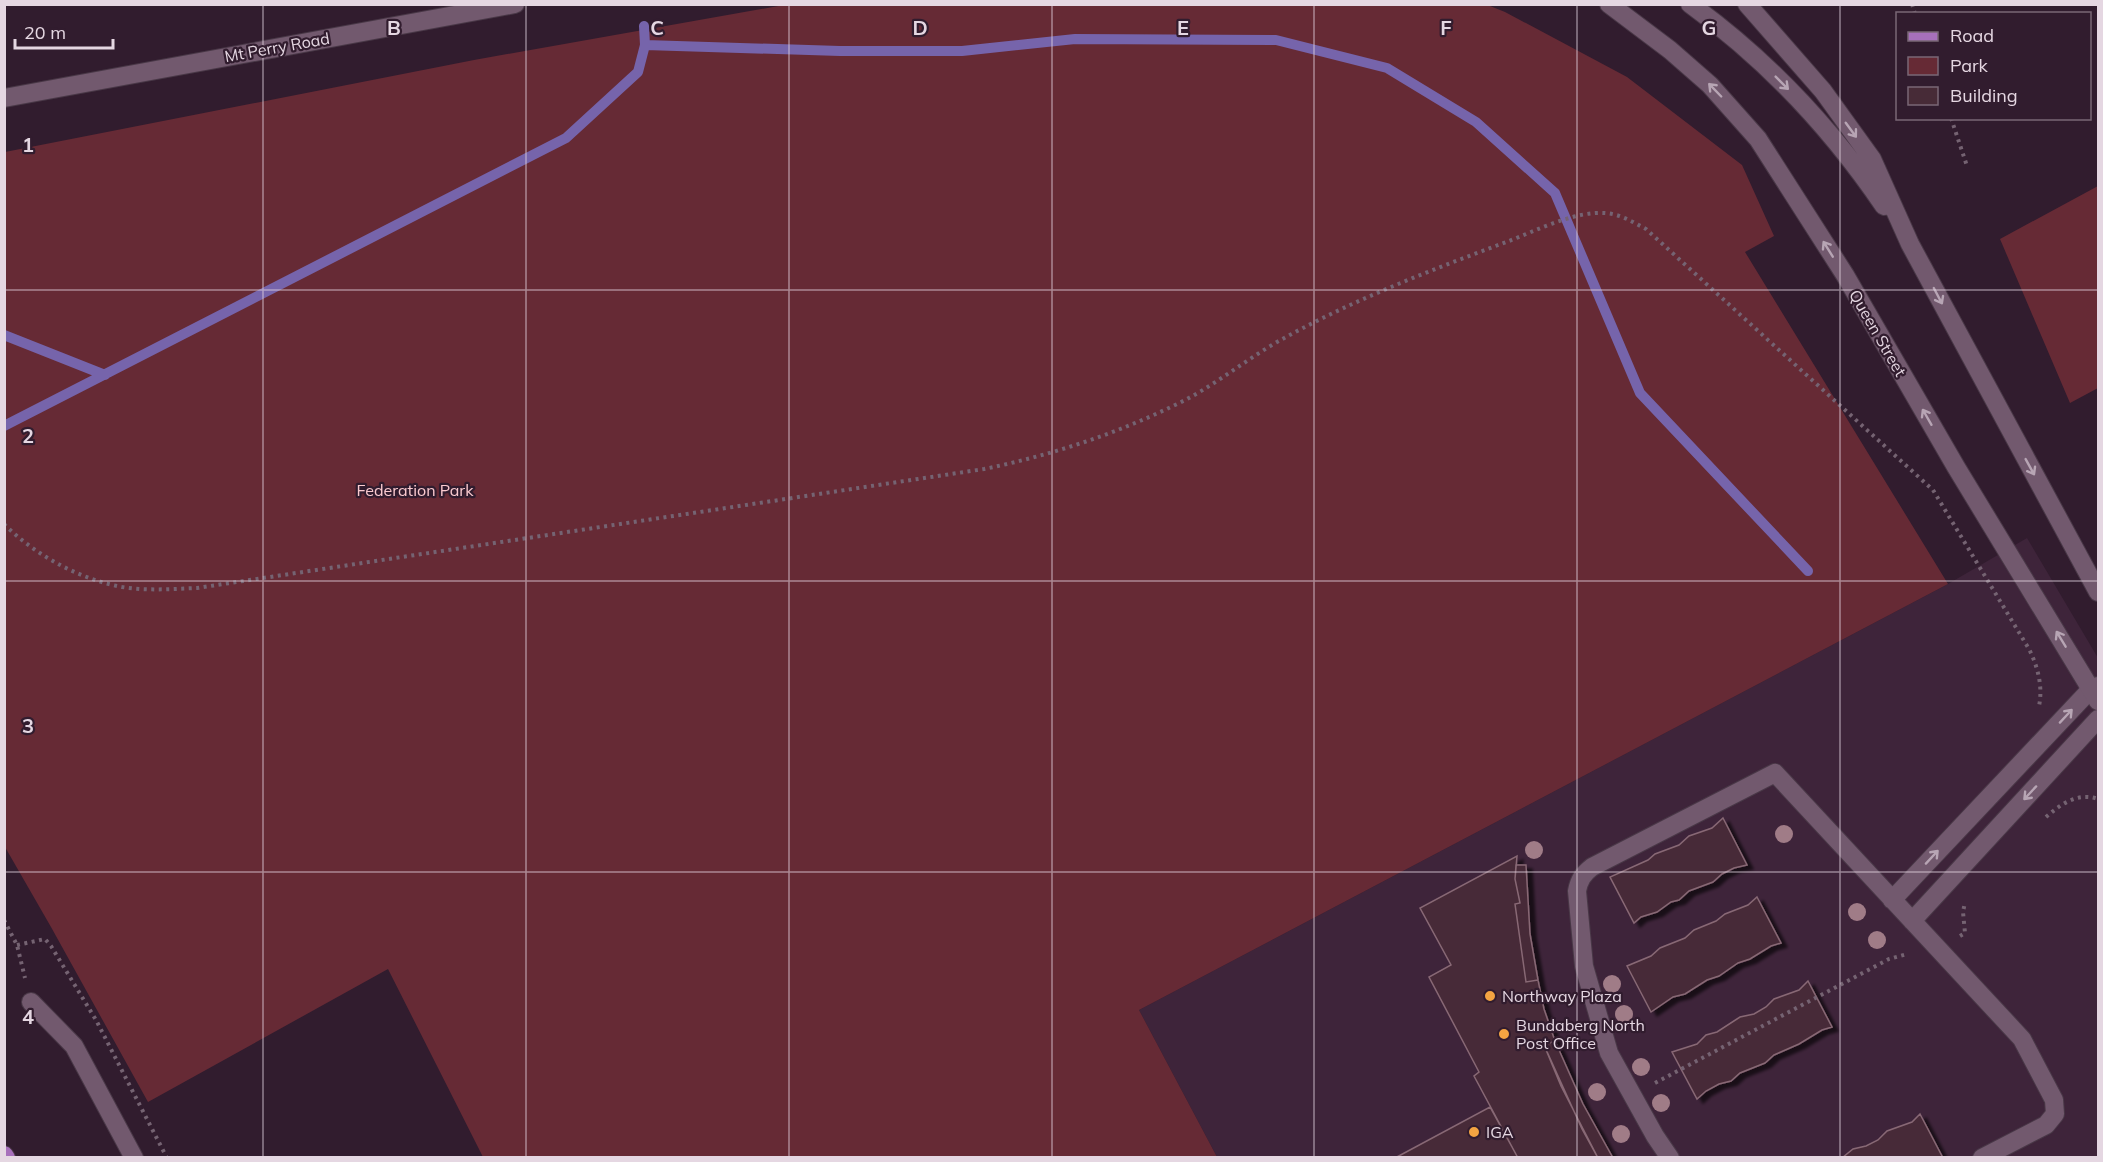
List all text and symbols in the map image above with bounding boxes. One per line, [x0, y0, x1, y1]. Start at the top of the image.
scale bar [15, 12, 112, 50]
legend [1896, 12, 2091, 120]
text: B [387, 15, 401, 40]
text: C [650, 15, 664, 40]
text: D [912, 15, 928, 40]
text: E [1177, 15, 1189, 40]
text: F [1440, 15, 1452, 40]
text: G [1702, 15, 1716, 40]
text: 20 m [24, 21, 66, 44]
text: Road [1950, 24, 1994, 47]
street label: Mt Perry Road [223, 28, 331, 66]
text: Park [1950, 54, 1989, 77]
one-way arrow [1775, 76, 1790, 91]
one-way arrow [1708, 83, 1722, 98]
text: Building [1950, 84, 2018, 107]
one-way arrow [1845, 122, 1857, 138]
text: 1 [22, 132, 34, 157]
one-way arrow [1821, 241, 1833, 258]
street label: Queen Street [1845, 286, 1911, 380]
one-way arrow [1932, 287, 1944, 304]
one-way arrow [1920, 409, 1932, 426]
text: 2 [22, 423, 34, 448]
one-way arrow [2025, 458, 2036, 476]
park label: Federation Park [357, 480, 474, 500]
one-way arrow [2054, 631, 2066, 648]
one-way arrow [2059, 708, 2074, 723]
text: 3 [22, 713, 34, 738]
one-way arrow [2023, 785, 2037, 800]
one-way arrow [1925, 850, 1940, 865]
place label: Northway Plaza [1502, 986, 1622, 1006]
marker: Northway Plaza [1483, 989, 1497, 1003]
text: 4 [22, 1004, 34, 1029]
place label: Bundaberg North Post Office [1516, 1015, 1645, 1053]
marker: Bundaberg North Post Office [1497, 1027, 1511, 1041]
place label: IGA [1486, 1122, 1514, 1142]
marker: IGA [1467, 1125, 1481, 1139]

